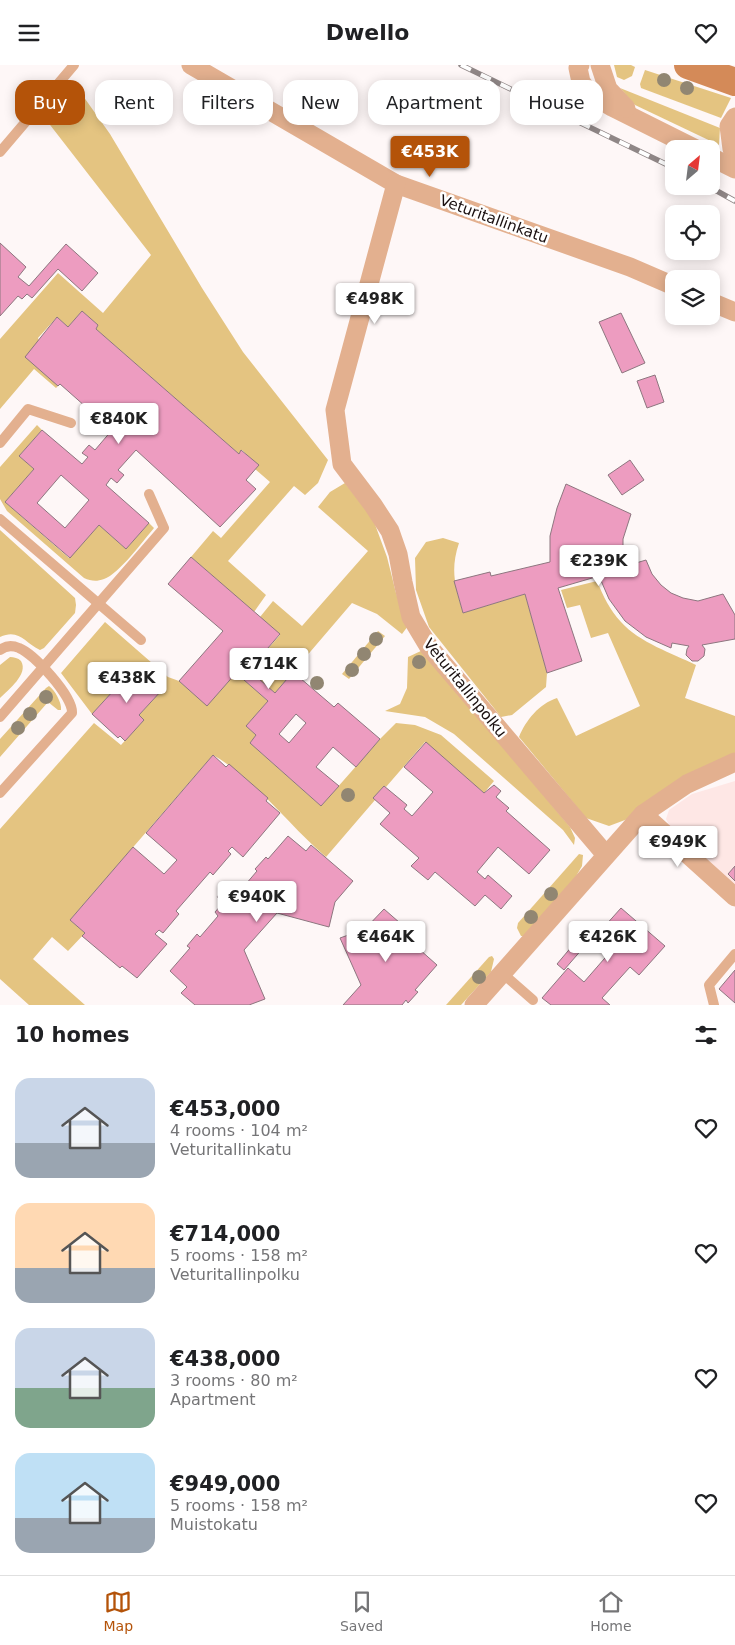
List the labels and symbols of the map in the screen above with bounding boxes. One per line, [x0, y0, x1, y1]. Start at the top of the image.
pin: €453K [395, 135, 465, 178]
north arrow [665, 140, 720, 195]
street label: Veturitallinkatu [437, 191, 551, 247]
pin: €498K [340, 283, 410, 325]
pin: €840K [84, 403, 154, 445]
pin: €239K [564, 545, 634, 587]
street label: Veturitallinpolku [420, 635, 510, 741]
pin: €714K [234, 647, 304, 690]
pin: €438K [92, 661, 162, 704]
pin: €949K [643, 825, 713, 868]
pin: €940K [222, 881, 292, 923]
pin: €464K [351, 921, 421, 963]
pin: €426K [573, 921, 643, 963]

